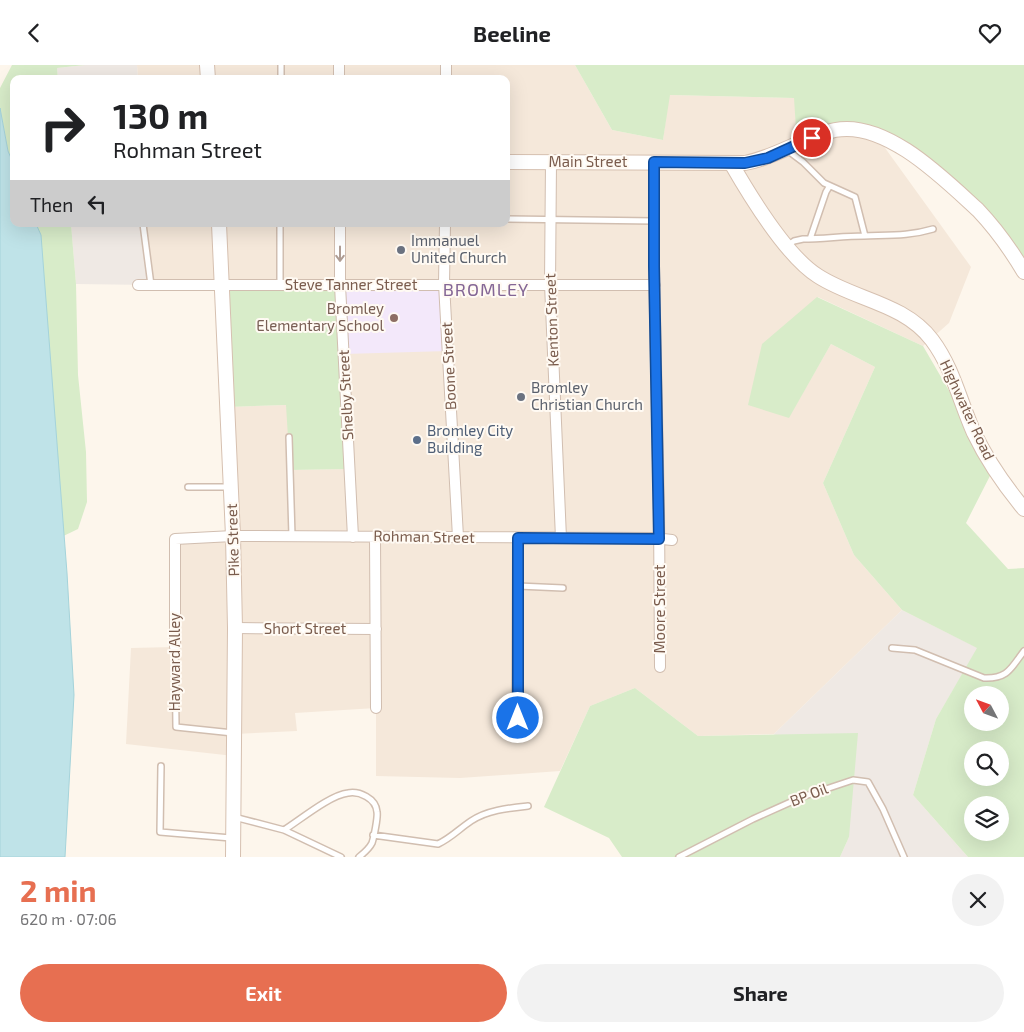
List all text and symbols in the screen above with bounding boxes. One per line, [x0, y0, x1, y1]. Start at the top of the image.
icon: back [20, 19, 48, 47]
icon: heart [976, 19, 1004, 47]
text: Beeline [473, 20, 551, 46]
text: 130 m [113, 94, 208, 136]
icon: right [30, 95, 95, 160]
pin [791, 117, 833, 159]
icon: arrive [798, 124, 826, 152]
text: Rohman Street [113, 136, 262, 162]
street label: Main Street [549, 152, 628, 170]
icon: left [83, 190, 111, 218]
text: Then [30, 193, 73, 216]
place label: Immanuel United Church [411, 231, 507, 266]
marker: Immanuel United Church [395, 244, 407, 256]
one-way arrow [335, 246, 345, 262]
street label: Kenton Street [540, 273, 562, 367]
street label: Steve Tanner Street [285, 275, 418, 293]
district label: BROMLEY [443, 278, 529, 300]
place label: Bromley Elementary School [256, 299, 385, 334]
marker: Bromley Elementary School [388, 312, 400, 324]
street label: Boone Street [437, 321, 459, 411]
street label: Shelby Street [334, 349, 356, 441]
street label: Highwater Road [937, 356, 999, 463]
place label: Bromley Christian Church [531, 378, 643, 413]
marker: Bromley Christian Church [515, 391, 527, 403]
place label: Bromley City Building [427, 421, 513, 456]
marker: Bromley City Building [411, 434, 423, 446]
street label: Pike Street [222, 503, 242, 577]
street label: Rohman Street [373, 526, 475, 546]
street label: Moore Street [650, 564, 668, 654]
street label: Hayward Alley [165, 613, 183, 711]
street label: Short Street [264, 619, 346, 637]
north arrow [964, 686, 1009, 731]
map controls [964, 686, 1009, 841]
position arrow [491, 691, 543, 743]
button: search [964, 741, 1009, 786]
street label: BP Oil [787, 778, 831, 810]
button: layers [964, 796, 1009, 841]
text: 2 min [20, 872, 97, 908]
button: close [952, 874, 1004, 926]
text: 620 m · 07:06 [20, 909, 117, 928]
button: Exit [20, 964, 507, 1022]
button: Share [517, 964, 1004, 1022]

